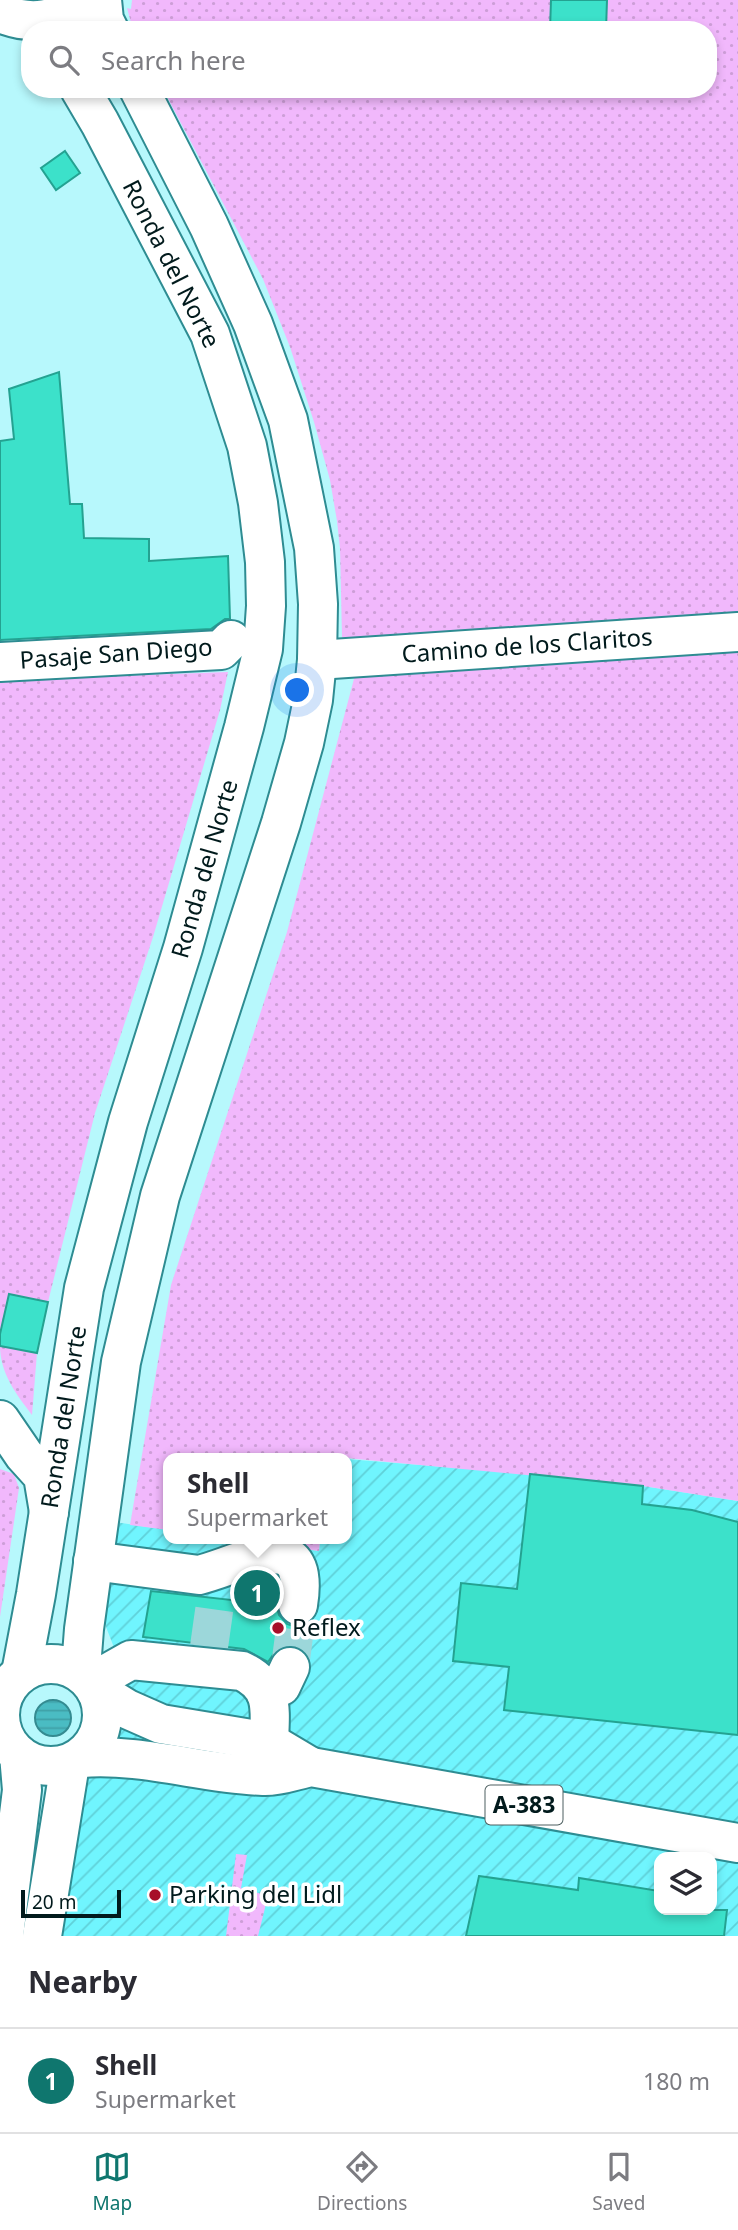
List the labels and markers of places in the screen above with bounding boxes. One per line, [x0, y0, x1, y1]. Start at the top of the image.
pin: 1 [234, 1567, 280, 1619]
place label: Reflex [292, 1610, 361, 1643]
marker: Reflex [270, 1620, 286, 1636]
place label: Parking del Lidl [169, 1877, 342, 1910]
marker: Parking del Lidl [147, 1887, 163, 1903]

